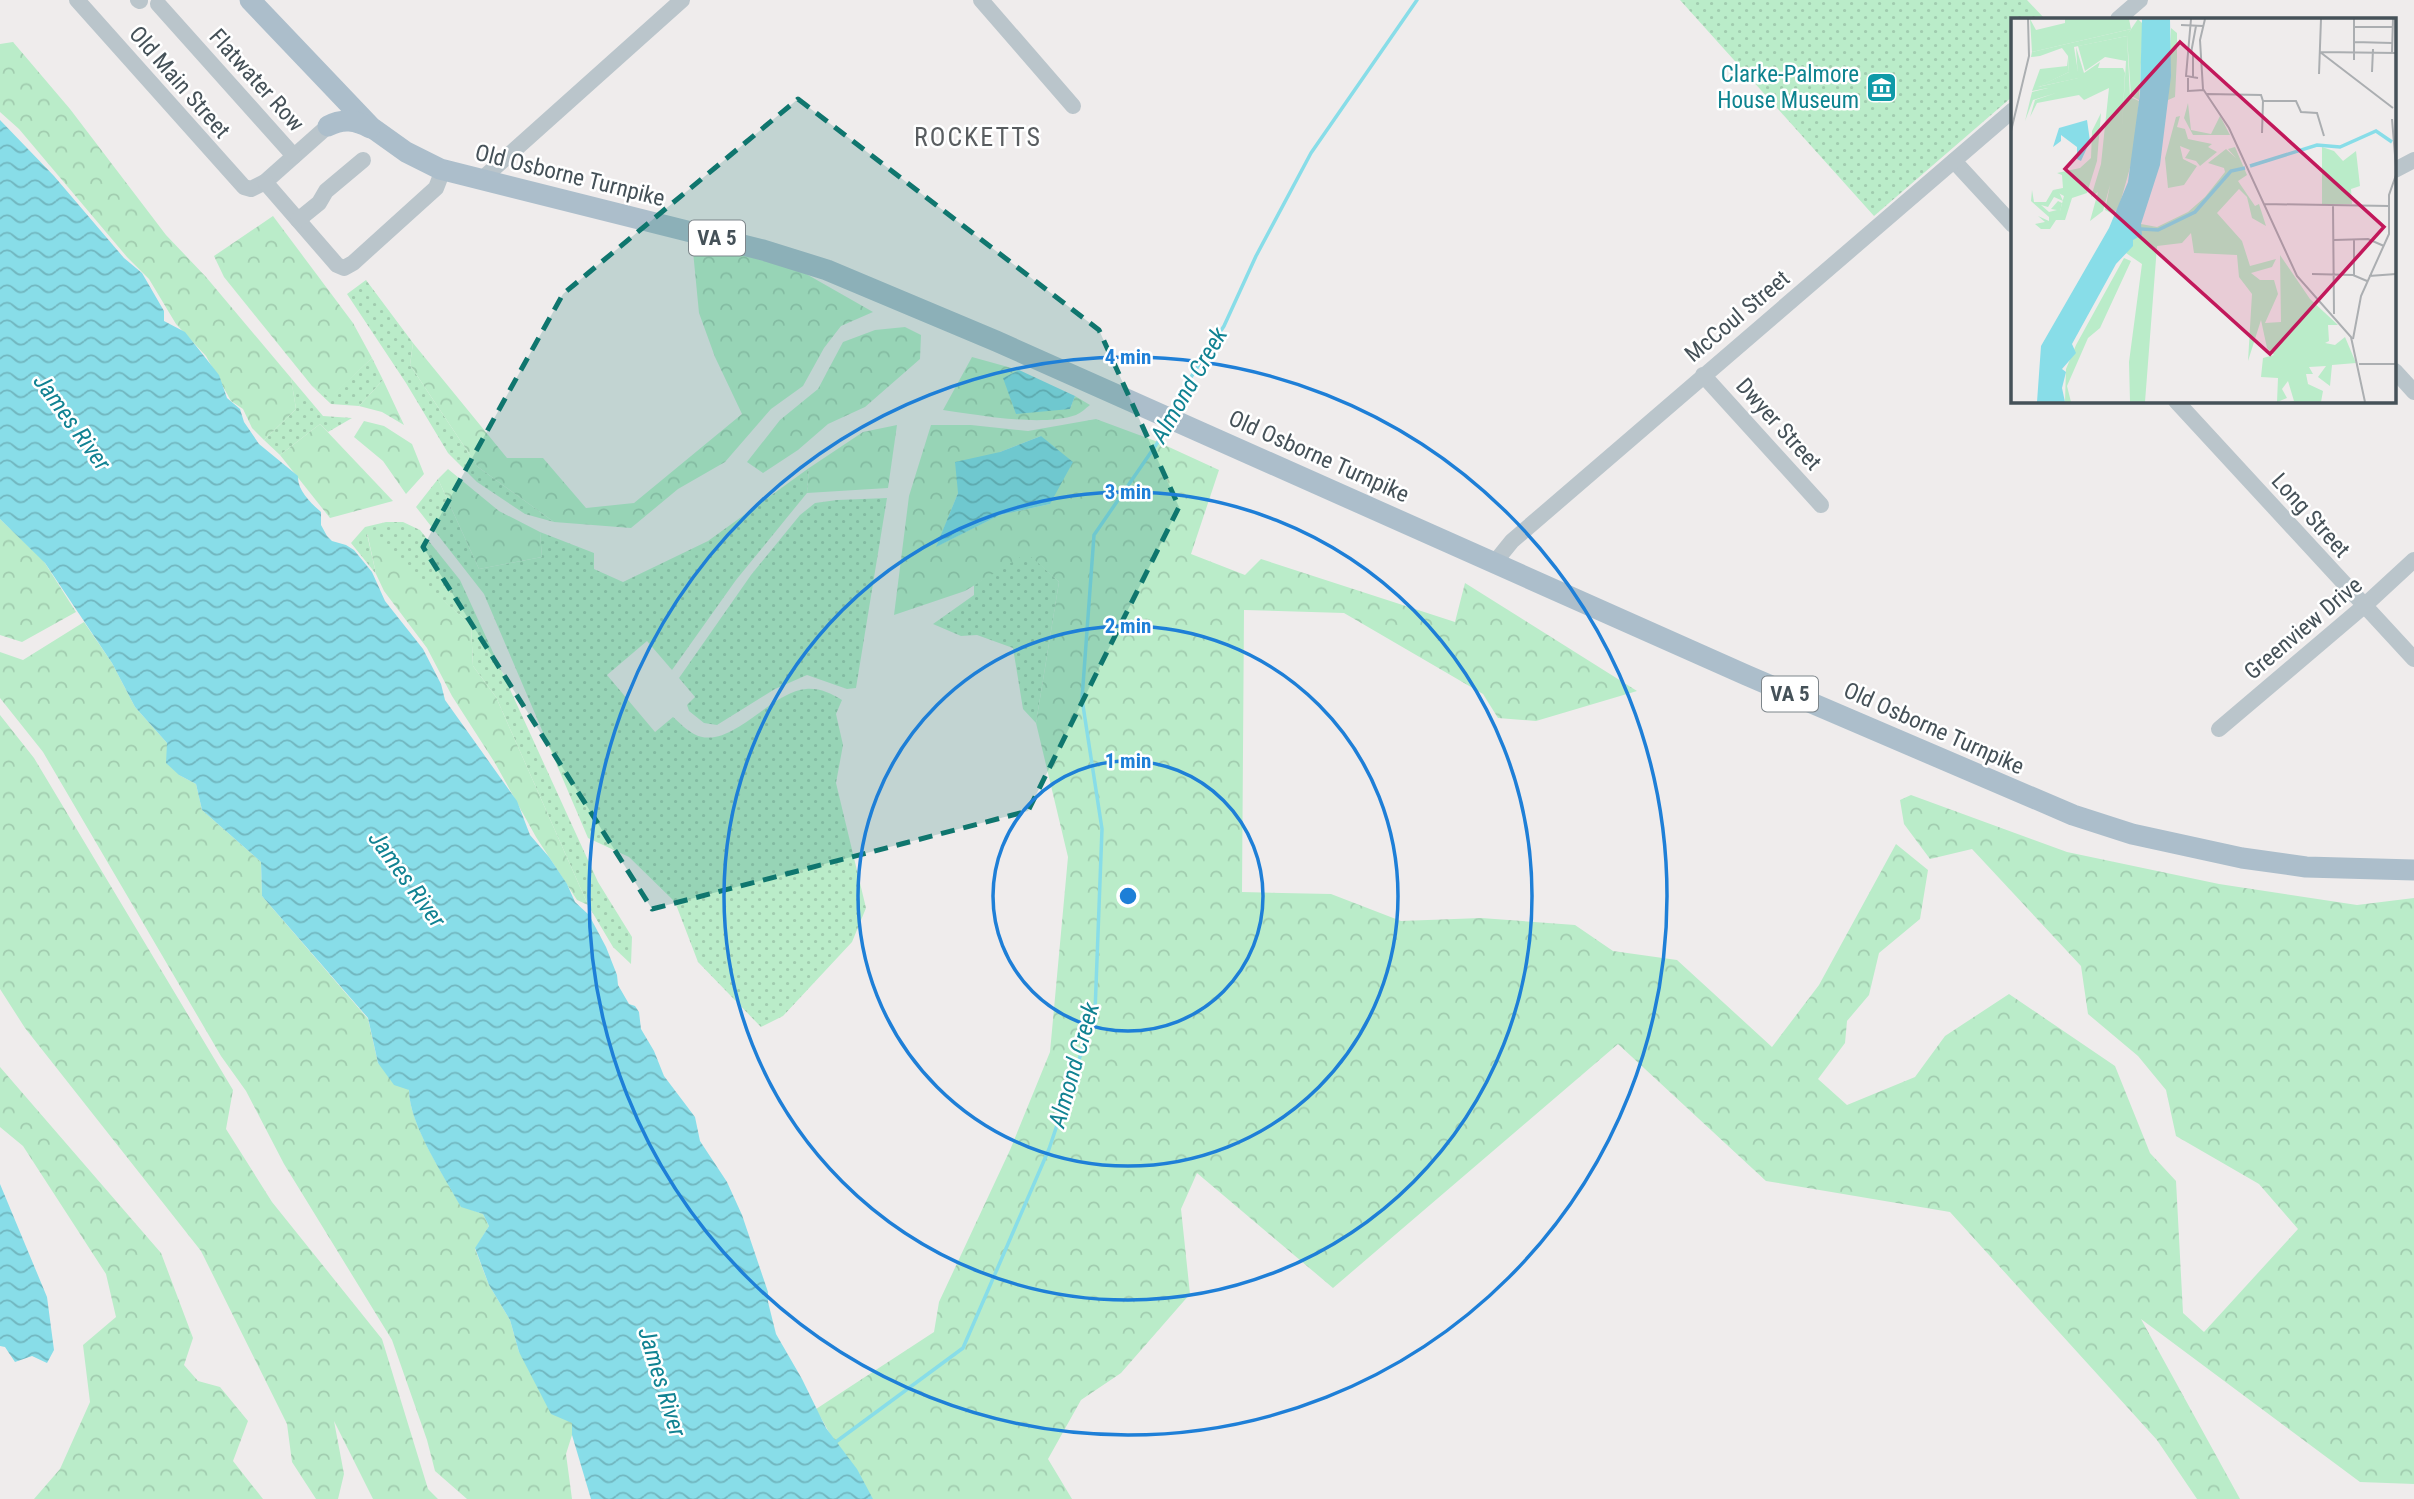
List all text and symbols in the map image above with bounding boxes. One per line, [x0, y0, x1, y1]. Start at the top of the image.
inset map [2011, 18, 2396, 402]
street label: Old Main Street [124, 21, 236, 144]
street label: Flatwater Row [204, 23, 310, 137]
place label: Clarke-Palmore House Museum [1717, 61, 1859, 114]
museum icon: Clarke-Palmore House Museum [1865, 70, 1899, 104]
district label: ROCKETTS [914, 122, 1042, 152]
street label: Old Osborne Turnpike [472, 139, 667, 212]
road number: VA 5 [689, 220, 745, 256]
street label: McCoul Street [1680, 265, 1795, 368]
water label: Almond Creek [1144, 322, 1234, 449]
text: 4 min [1105, 345, 1151, 369]
water label: James River [28, 368, 117, 476]
street label: Dwyer Street [1730, 373, 1827, 476]
street label: Old Osborne Turnpike [1224, 405, 1413, 508]
street label: Long Street [2266, 468, 2356, 563]
text: 3 min [1105, 480, 1151, 504]
street label: Greenview Drive [2239, 571, 2368, 685]
text: 2 min [1105, 614, 1151, 638]
road number: VA 5 [1762, 676, 1818, 712]
street label: Old Osborne Turnpike [1839, 677, 2028, 780]
text: 1 min [1105, 749, 1151, 773]
water label: James River [363, 825, 452, 933]
centre of rings [1116, 884, 1140, 908]
water label: Almond Creek [1043, 999, 1105, 1132]
water label: James River [632, 1324, 692, 1441]

